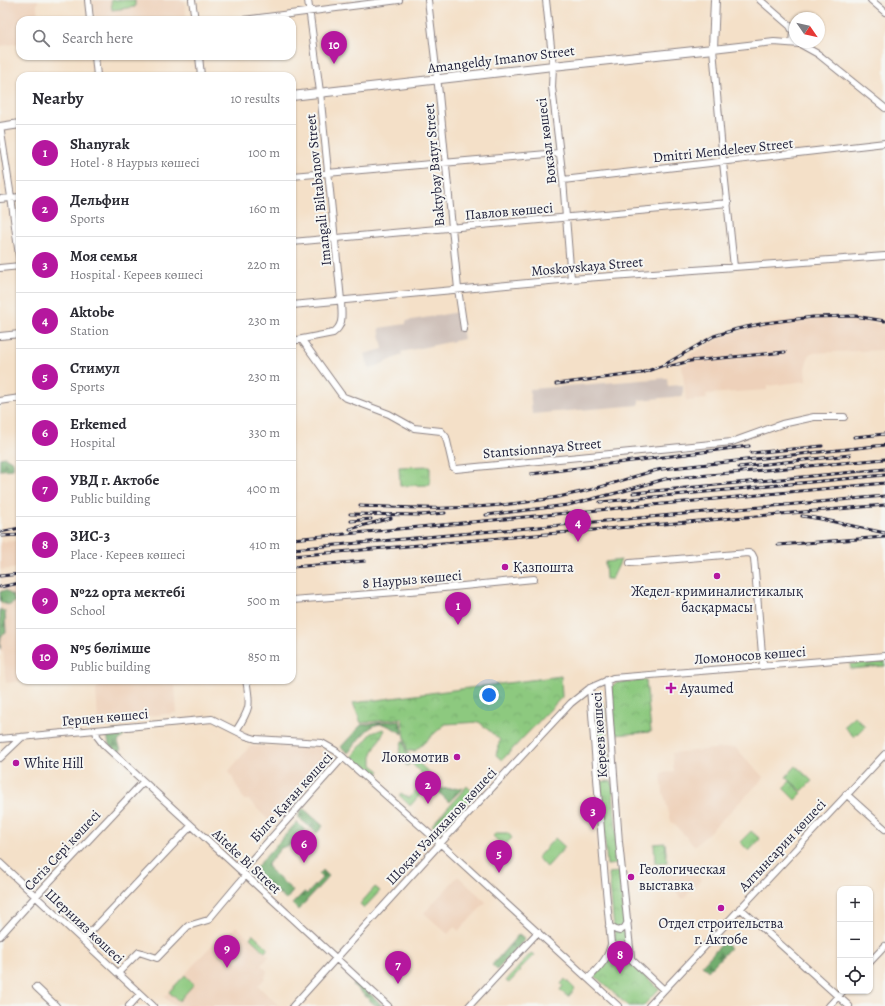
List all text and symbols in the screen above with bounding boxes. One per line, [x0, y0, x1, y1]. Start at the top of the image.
north arrow [789, 12, 825, 48]
search box [16, 16, 296, 60]
icon: search [30, 27, 52, 49]
text: Search here [62, 28, 133, 48]
pin: 10 [321, 31, 347, 64]
street label: Amangeldy Imanov Street [426, 41, 576, 78]
text: Nearby [32, 87, 83, 110]
text: 10 results [230, 90, 280, 107]
street label: Вокзал көшесі [532, 97, 561, 185]
street label: Baktybay Batyr Street [420, 102, 449, 227]
street label: Imangali Biltabanov Street [301, 113, 336, 267]
text: Shanyrak [70, 134, 130, 154]
street label: Dmitri Mendeleev Street [652, 134, 794, 167]
text: 1 [43, 144, 47, 161]
text: 100 m [248, 144, 280, 161]
text: Hotel · 8 Наурыз көшесі [70, 154, 200, 171]
text: Дельфин [70, 190, 129, 210]
street label: Павлов көшесі [464, 198, 554, 225]
text: 2 [42, 200, 48, 217]
text: 160 m [249, 200, 280, 217]
text: Sports [70, 210, 105, 227]
text: Моя семья [70, 246, 138, 266]
street label: Moskovskaya Street [530, 252, 644, 281]
text: 3 [42, 256, 48, 273]
text: 220 m [247, 256, 280, 273]
text: Hospital · Кереев көшесі [70, 266, 203, 283]
text: Aktobe [70, 302, 114, 322]
text: 4 [42, 312, 48, 329]
text: 230 m [248, 312, 280, 329]
text: Station [70, 322, 109, 339]
text: Стимул [70, 358, 120, 378]
text: 5 [42, 368, 48, 385]
text: 230 m [248, 368, 280, 385]
text: Sports [70, 378, 105, 395]
text: Erkemed [70, 414, 127, 434]
text: 6 [42, 424, 48, 441]
text: 330 m [249, 424, 280, 441]
text: Hospital [70, 434, 115, 451]
street label: Stantsionnaya Street [482, 434, 602, 463]
text: УВД г. Актобе [70, 470, 159, 490]
text: 7 [42, 480, 48, 497]
text: 400 m [247, 480, 280, 497]
text: Public building [70, 490, 150, 507]
pin: 4 [565, 509, 591, 542]
text: ЗИС-3 [70, 526, 110, 546]
text: 8 [42, 536, 48, 553]
text: 410 m [249, 536, 280, 553]
text: Place · Кереев көшесі [70, 546, 186, 563]
place label: Қазпошта [513, 558, 574, 577]
marker: Қазпошта [500, 562, 510, 572]
street label: 8 Наурыз көшесі [361, 566, 463, 593]
marker: Жедел-криминалистикалық басқармасы [712, 571, 722, 581]
text: №22 орта мектебі [70, 582, 185, 602]
place label: Жедел-криминалистикалық басқармасы [631, 582, 804, 617]
text: 9 [42, 592, 48, 609]
text: 500 m [247, 592, 280, 609]
pin: 1 [445, 592, 471, 625]
text: School [70, 602, 105, 619]
text: №5 бөлімше [70, 638, 151, 658]
street label: Ломоносов көшесі [694, 642, 807, 669]
text: 10 [39, 648, 51, 665]
text: 850 m [248, 648, 280, 665]
text: Public building [70, 658, 150, 675]
place label: Ayaumed [679, 679, 734, 698]
marker: Ayaumed [665, 682, 677, 694]
your location [479, 685, 499, 705]
street label: Кереев көшесі [587, 691, 612, 779]
street label: Герцен көшесі [61, 704, 149, 731]
street label: Білге Қаған көшесі [246, 748, 337, 846]
place label: Локомотив [381, 748, 449, 767]
marker: Локомотив [452, 752, 462, 762]
place label: White Hill [23, 754, 84, 773]
marker: White Hill [11, 758, 21, 768]
street label: Шоқан Уәлиханов көшесі [382, 763, 501, 889]
pin: 2 [415, 771, 441, 804]
street label: Алтынсарин көшесі [734, 795, 830, 896]
pin: 3 [580, 797, 606, 830]
street label: Сегіз Сері көшесі [20, 806, 105, 895]
street label: Aiteke Bi Street [207, 824, 286, 899]
pin: 6 [291, 830, 317, 863]
pin: 5 [486, 840, 512, 873]
place label: Геологическая выставка [639, 860, 726, 895]
marker: Геологическая выставка [626, 872, 636, 882]
street label: Шернияз көшесі [41, 885, 129, 968]
map controls [837, 886, 873, 994]
button: + [837, 886, 873, 922]
marker: Отдел строительства г. Актобе [716, 903, 726, 913]
place label: Отдел строительства г. Актобе [659, 914, 784, 949]
button: − [837, 922, 873, 958]
pin: 9 [214, 935, 240, 968]
pin: 8 [607, 941, 633, 974]
pin: 7 [385, 951, 411, 984]
button: locate [837, 958, 873, 994]

